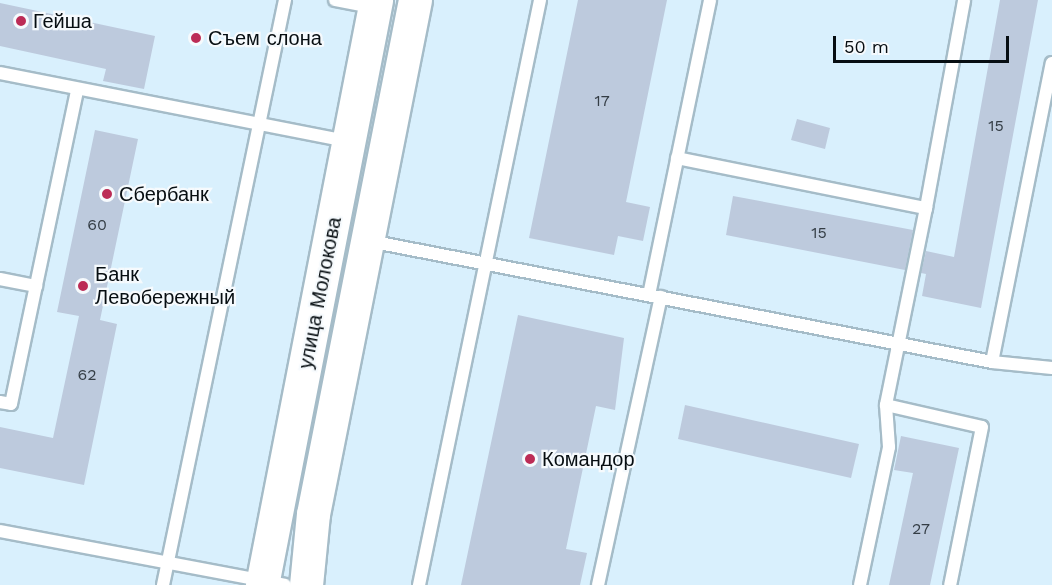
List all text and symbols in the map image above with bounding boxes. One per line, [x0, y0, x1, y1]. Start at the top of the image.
place label: Гейша [33, 9, 92, 33]
marker: Гейша [14, 14, 28, 28]
scale bar [836, 24, 1012, 62]
place label: Съем слона [208, 26, 322, 50]
marker: Съем слона [189, 31, 203, 45]
text: 50 m [844, 36, 889, 57]
house number: 17 [594, 91, 610, 111]
house number: 15 [988, 116, 1004, 136]
place label: Сбербанк [119, 182, 209, 206]
marker: Сбербанк [100, 187, 114, 201]
house number: 60 [87, 215, 107, 235]
street label: улица Молокова [294, 215, 346, 371]
house number: 15 [811, 223, 827, 243]
place label: Банк Левобережный [95, 262, 235, 309]
marker: Банк Левобережный [76, 279, 90, 293]
house number: 62 [77, 365, 97, 385]
place label: Командор [542, 447, 635, 471]
marker: Командор [523, 452, 537, 466]
house number: 27 [912, 519, 930, 539]

